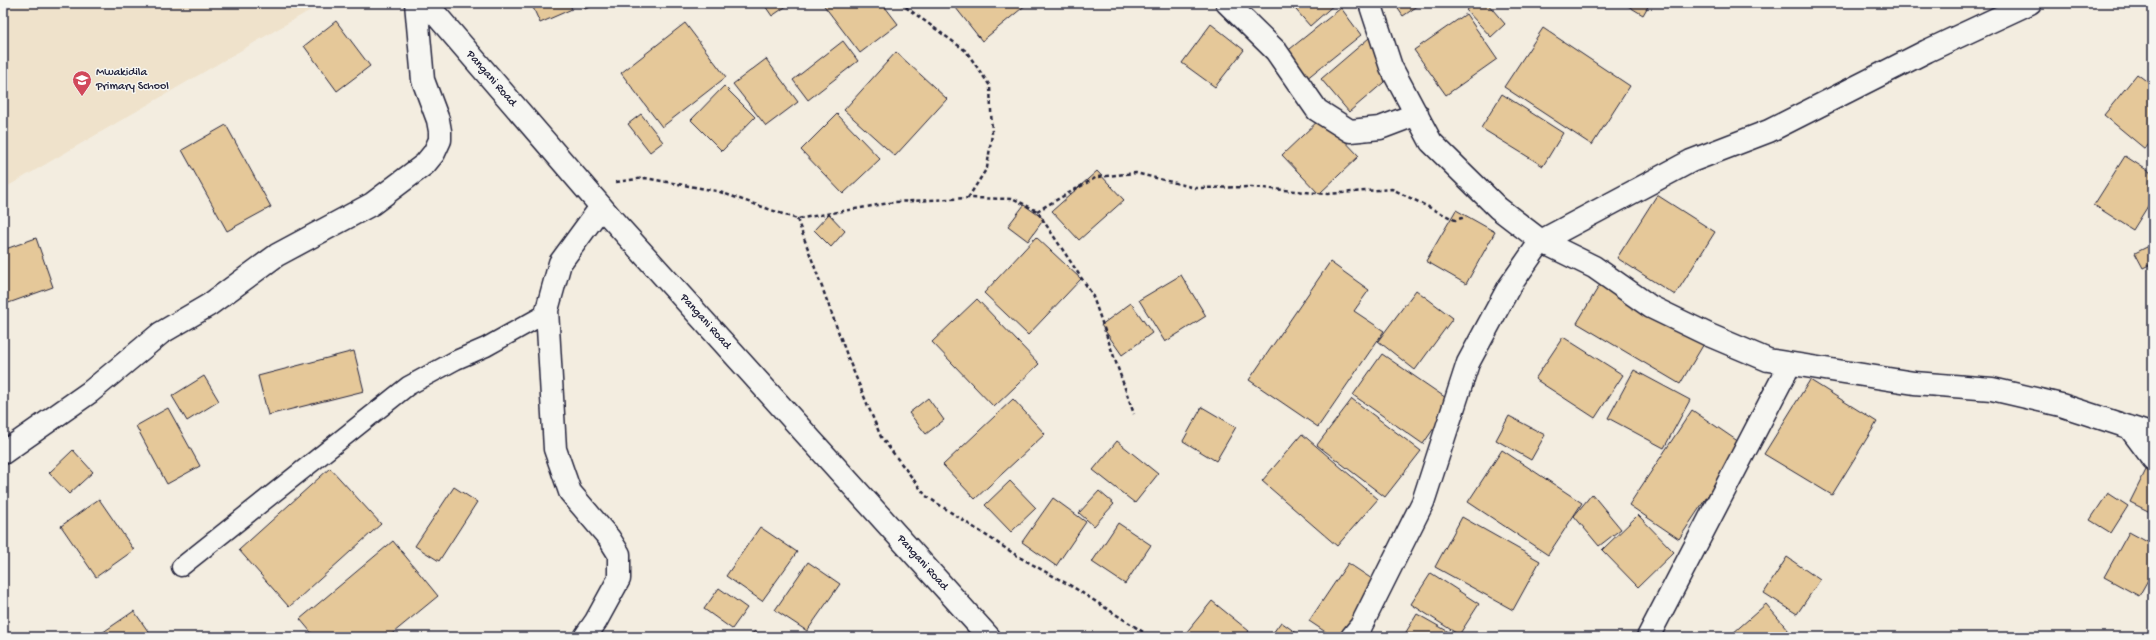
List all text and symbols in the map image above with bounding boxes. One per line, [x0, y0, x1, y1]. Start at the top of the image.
street label: Pangani Road [462, 47, 520, 111]
place label: Mwakidila Primary School [95, 66, 169, 94]
school or university icon: Mwakidila Primary School [71, 69, 93, 97]
street label: Pangani Road [676, 291, 734, 353]
street label: Pangani Road [893, 532, 951, 594]

